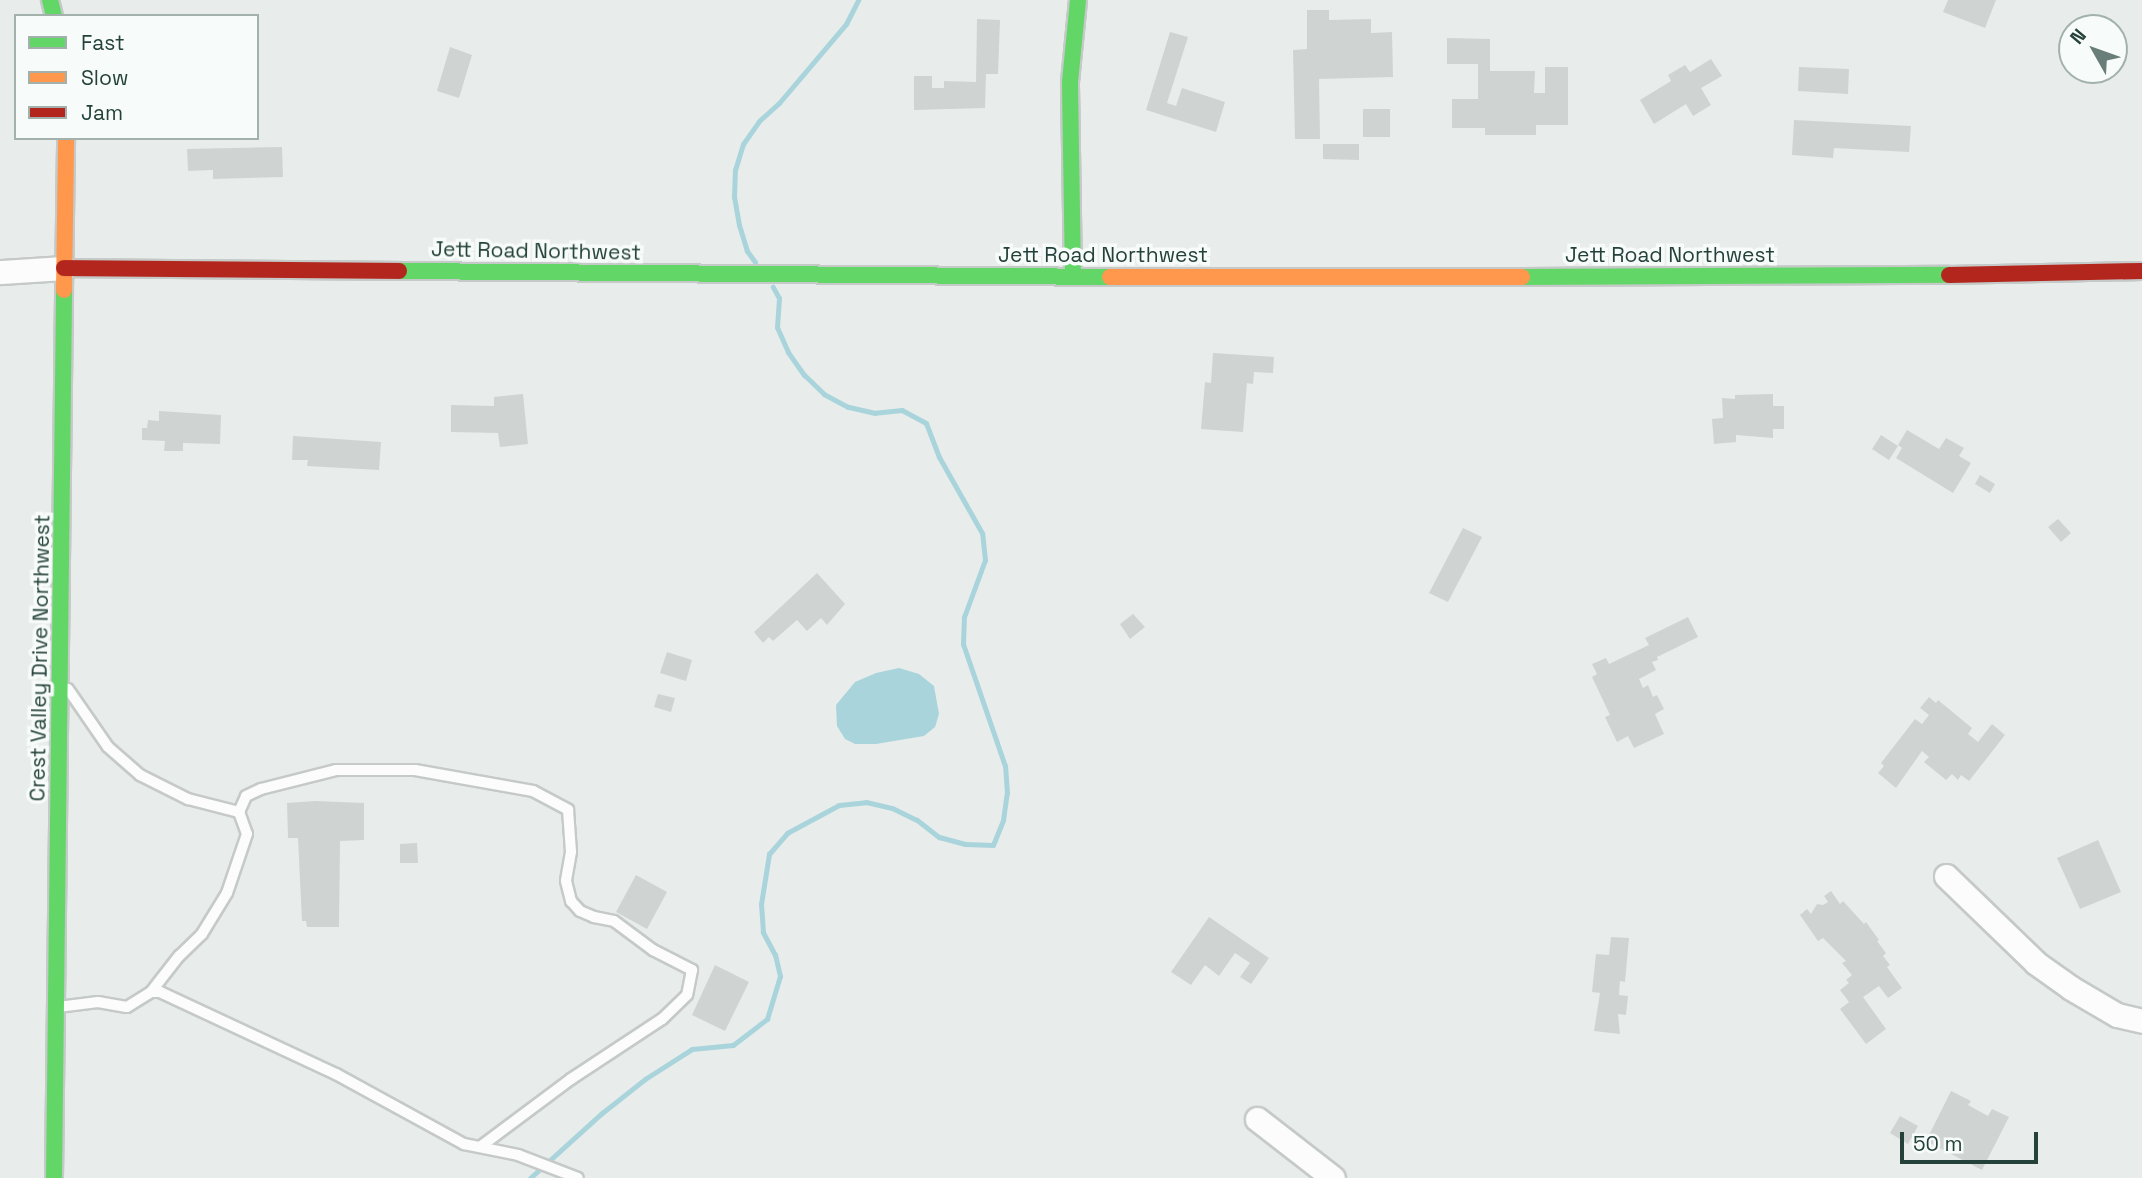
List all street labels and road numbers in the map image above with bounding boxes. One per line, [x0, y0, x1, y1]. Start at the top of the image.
street label: Jett Road Northwest [431, 237, 641, 265]
street label: Jett Road Northwest [998, 242, 1208, 268]
street label: Jett Road Northwest [1565, 242, 1775, 268]
street label: Crest Valley Drive Northwest [25, 514, 55, 802]

